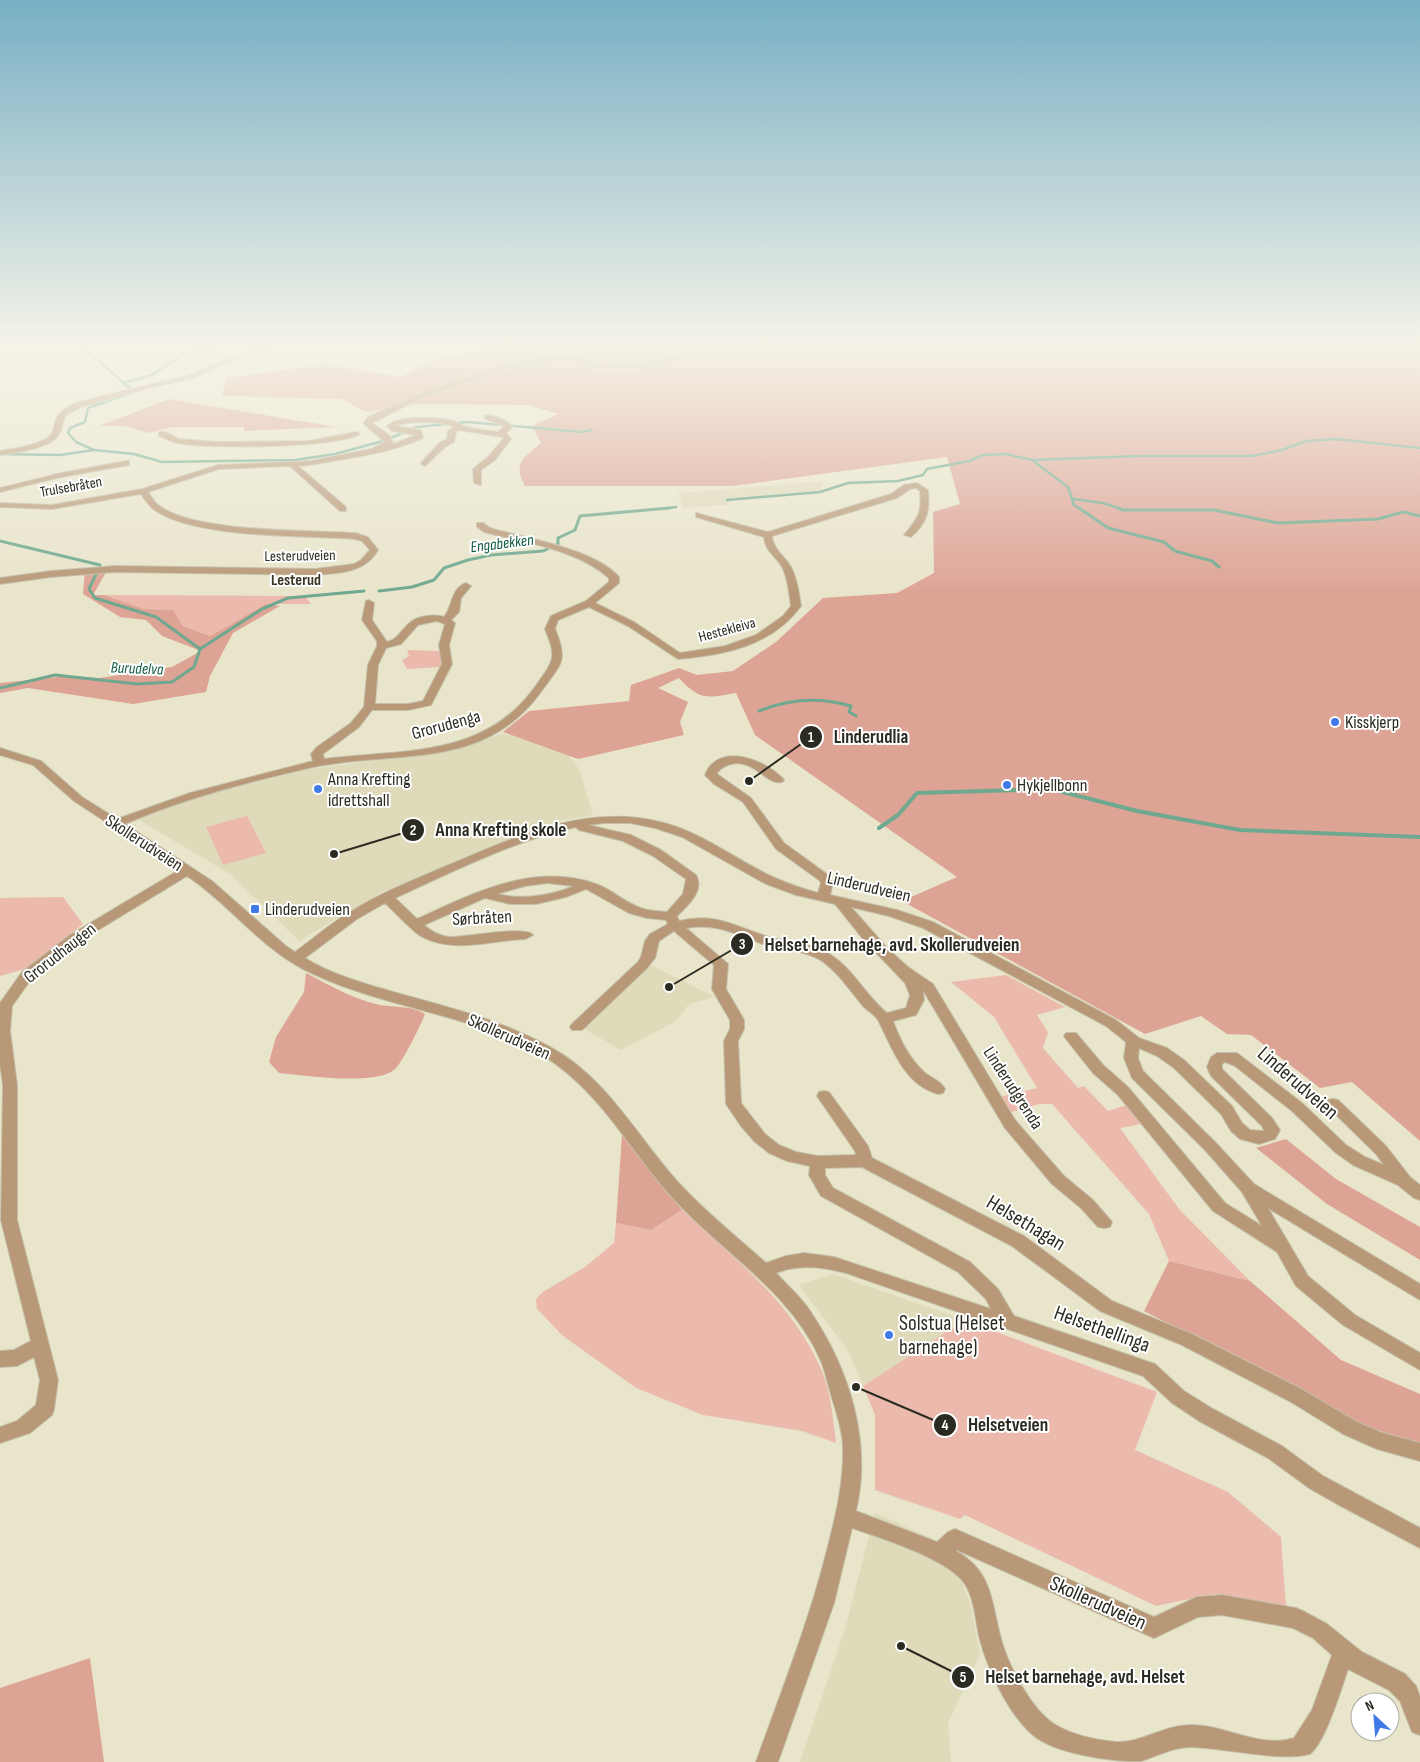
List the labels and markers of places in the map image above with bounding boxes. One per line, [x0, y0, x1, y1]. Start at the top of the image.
place label: Kisskjerp [1345, 712, 1399, 733]
marker: Kisskjerp [1329, 716, 1341, 728]
callout: Linderudlia [799, 720, 918, 754]
place label: Anna Krefting idrettshall [327, 769, 410, 811]
place label: Hykjellbonn [1017, 775, 1087, 796]
marker: Hykjellbonn [1001, 779, 1013, 791]
marker: Anna Krefting idrettshall [312, 783, 324, 795]
callout: Anna Krefting skole [401, 813, 576, 847]
place label: Linderudveien [265, 899, 350, 920]
marker: Linderudveien [249, 903, 261, 915]
callout: Helset barnehage, avd. Skollerudveien [730, 927, 1030, 961]
place label: Solstua (Helset barnehage) [899, 1311, 1005, 1360]
marker: Solstua (Helset barnehage) [883, 1329, 895, 1341]
callout: Helsetveien [933, 1408, 1058, 1442]
callout: Helset barnehage, avd. Helset [950, 1660, 1195, 1694]

